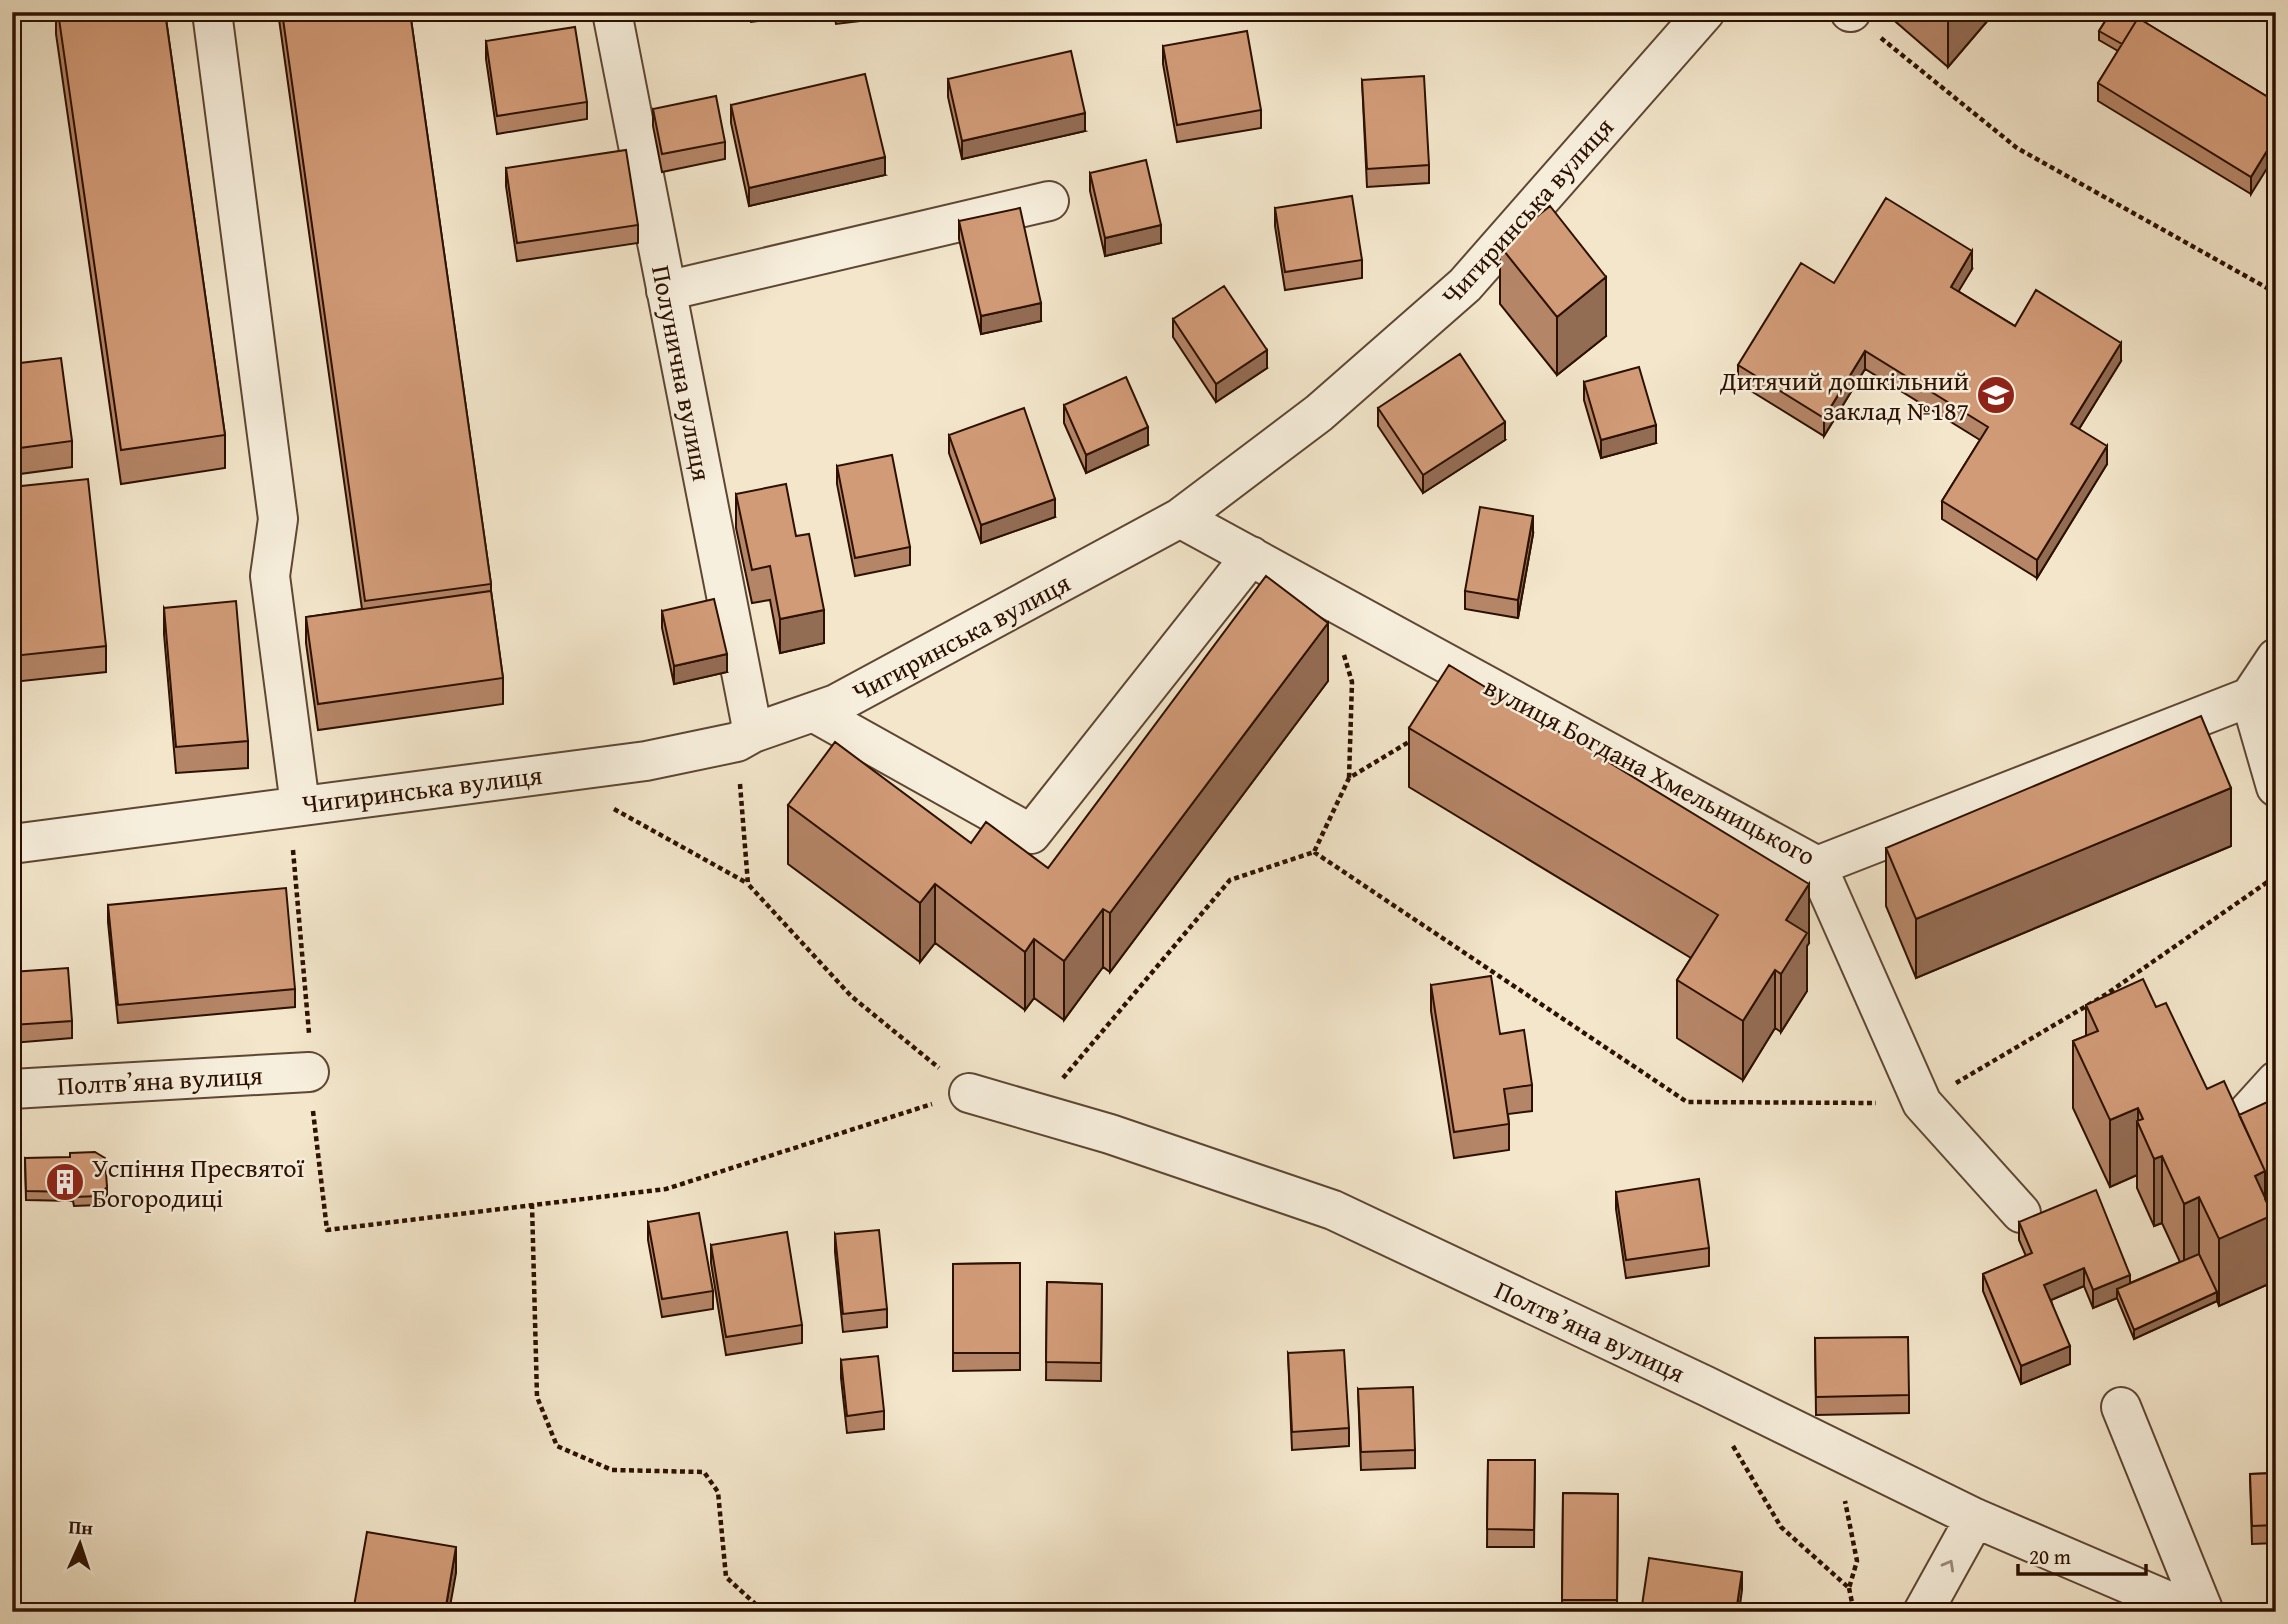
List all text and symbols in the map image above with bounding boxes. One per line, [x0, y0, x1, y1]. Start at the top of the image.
street label: Чигиринська вулиця [1432, 108, 1622, 314]
street label: Полунична вулиця [642, 262, 722, 484]
place label: Дитячий дошкільний заклад №187 [1719, 361, 1969, 430]
school or university icon: Дитячий дошкільний заклад №187 [1975, 374, 2017, 416]
street label: Чигиринська вулиця [845, 563, 1077, 711]
street label: вулиця Богдана Хмельницького [1477, 667, 1823, 875]
street label: Чигиринська вулиця [300, 755, 544, 823]
street label: Полтвʼяна вулиця [56, 1055, 264, 1105]
place label: Успіння Пресвятої Богородиці [92, 1148, 305, 1217]
building icon: Успіння Пресвятої Богородиці [44, 1161, 86, 1203]
street label: Полтвʼяна вулиця [1489, 1270, 1691, 1392]
north arrow [46, 1508, 116, 1578]
text: Пн [68, 1512, 94, 1542]
scale bar [2018, 1533, 2146, 1577]
text: 20 m [2029, 1541, 2071, 1572]
one-way arrow [1941, 1560, 1954, 1572]

